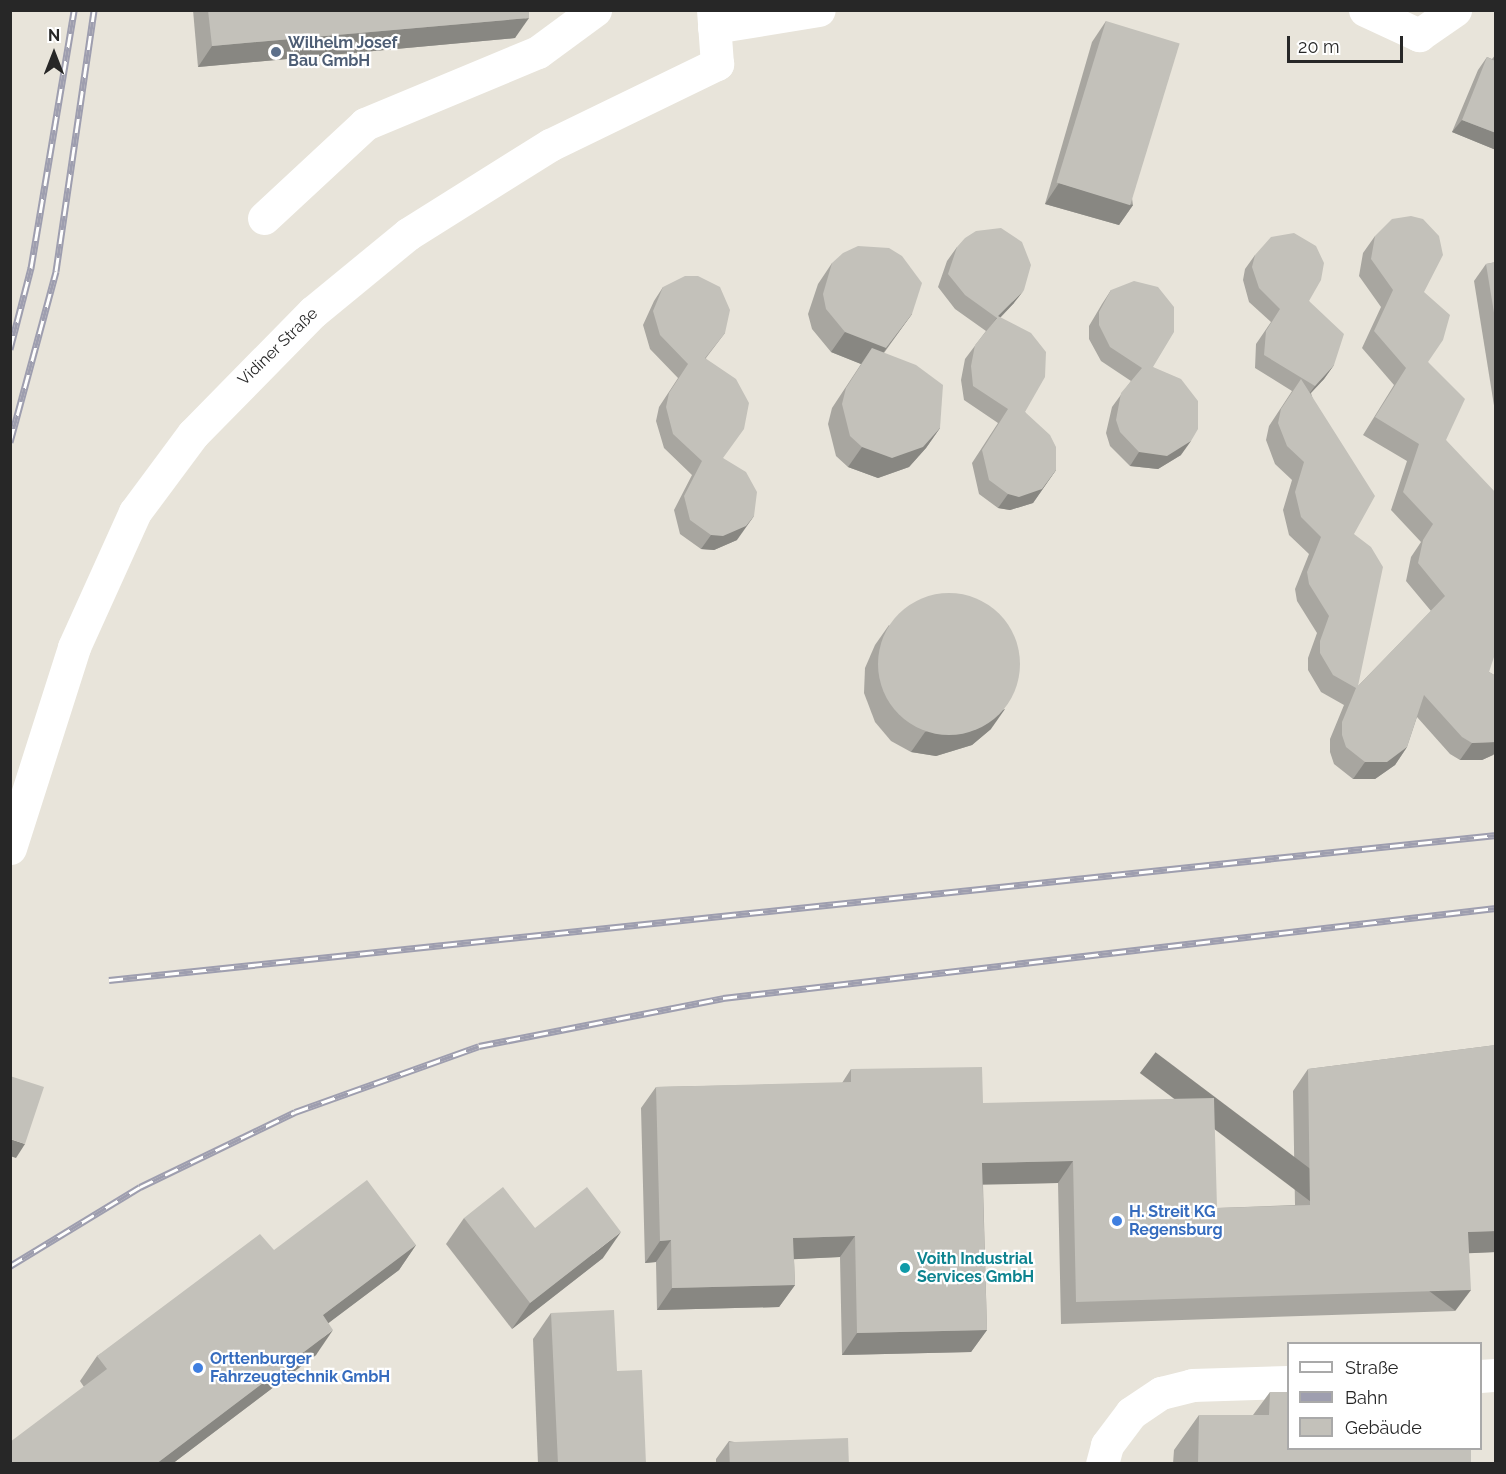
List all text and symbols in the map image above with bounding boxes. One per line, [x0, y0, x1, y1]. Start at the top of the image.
north arrow [24, 24, 84, 84]
scale bar [1290, 24, 1406, 62]
text: N [48, 26, 60, 45]
place label: Wilhelm Josef Bau GmbH [288, 33, 398, 71]
text: 20 m [1298, 36, 1340, 57]
marker: Wilhelm Josef Bau GmbH [269, 45, 283, 59]
street label: Vidiner Straße [234, 304, 322, 390]
place label: H. Streit KG Regensburg [1129, 1202, 1223, 1240]
marker: H. Streit KG Regensburg [1110, 1214, 1124, 1228]
place label: Voith Industrial Services GmbH [917, 1249, 1034, 1287]
marker: Voith Industrial Services GmbH [898, 1261, 912, 1275]
legend [1287, 1342, 1482, 1450]
place label: Orttenburger Fahrzeugtechnik GmbH [210, 1349, 390, 1387]
text: Straße [1345, 1357, 1398, 1378]
marker: Orttenburger Fahrzeugtechnik GmbH [191, 1361, 205, 1375]
text: Bahn [1345, 1387, 1388, 1408]
text: Gebäude [1345, 1417, 1422, 1438]

